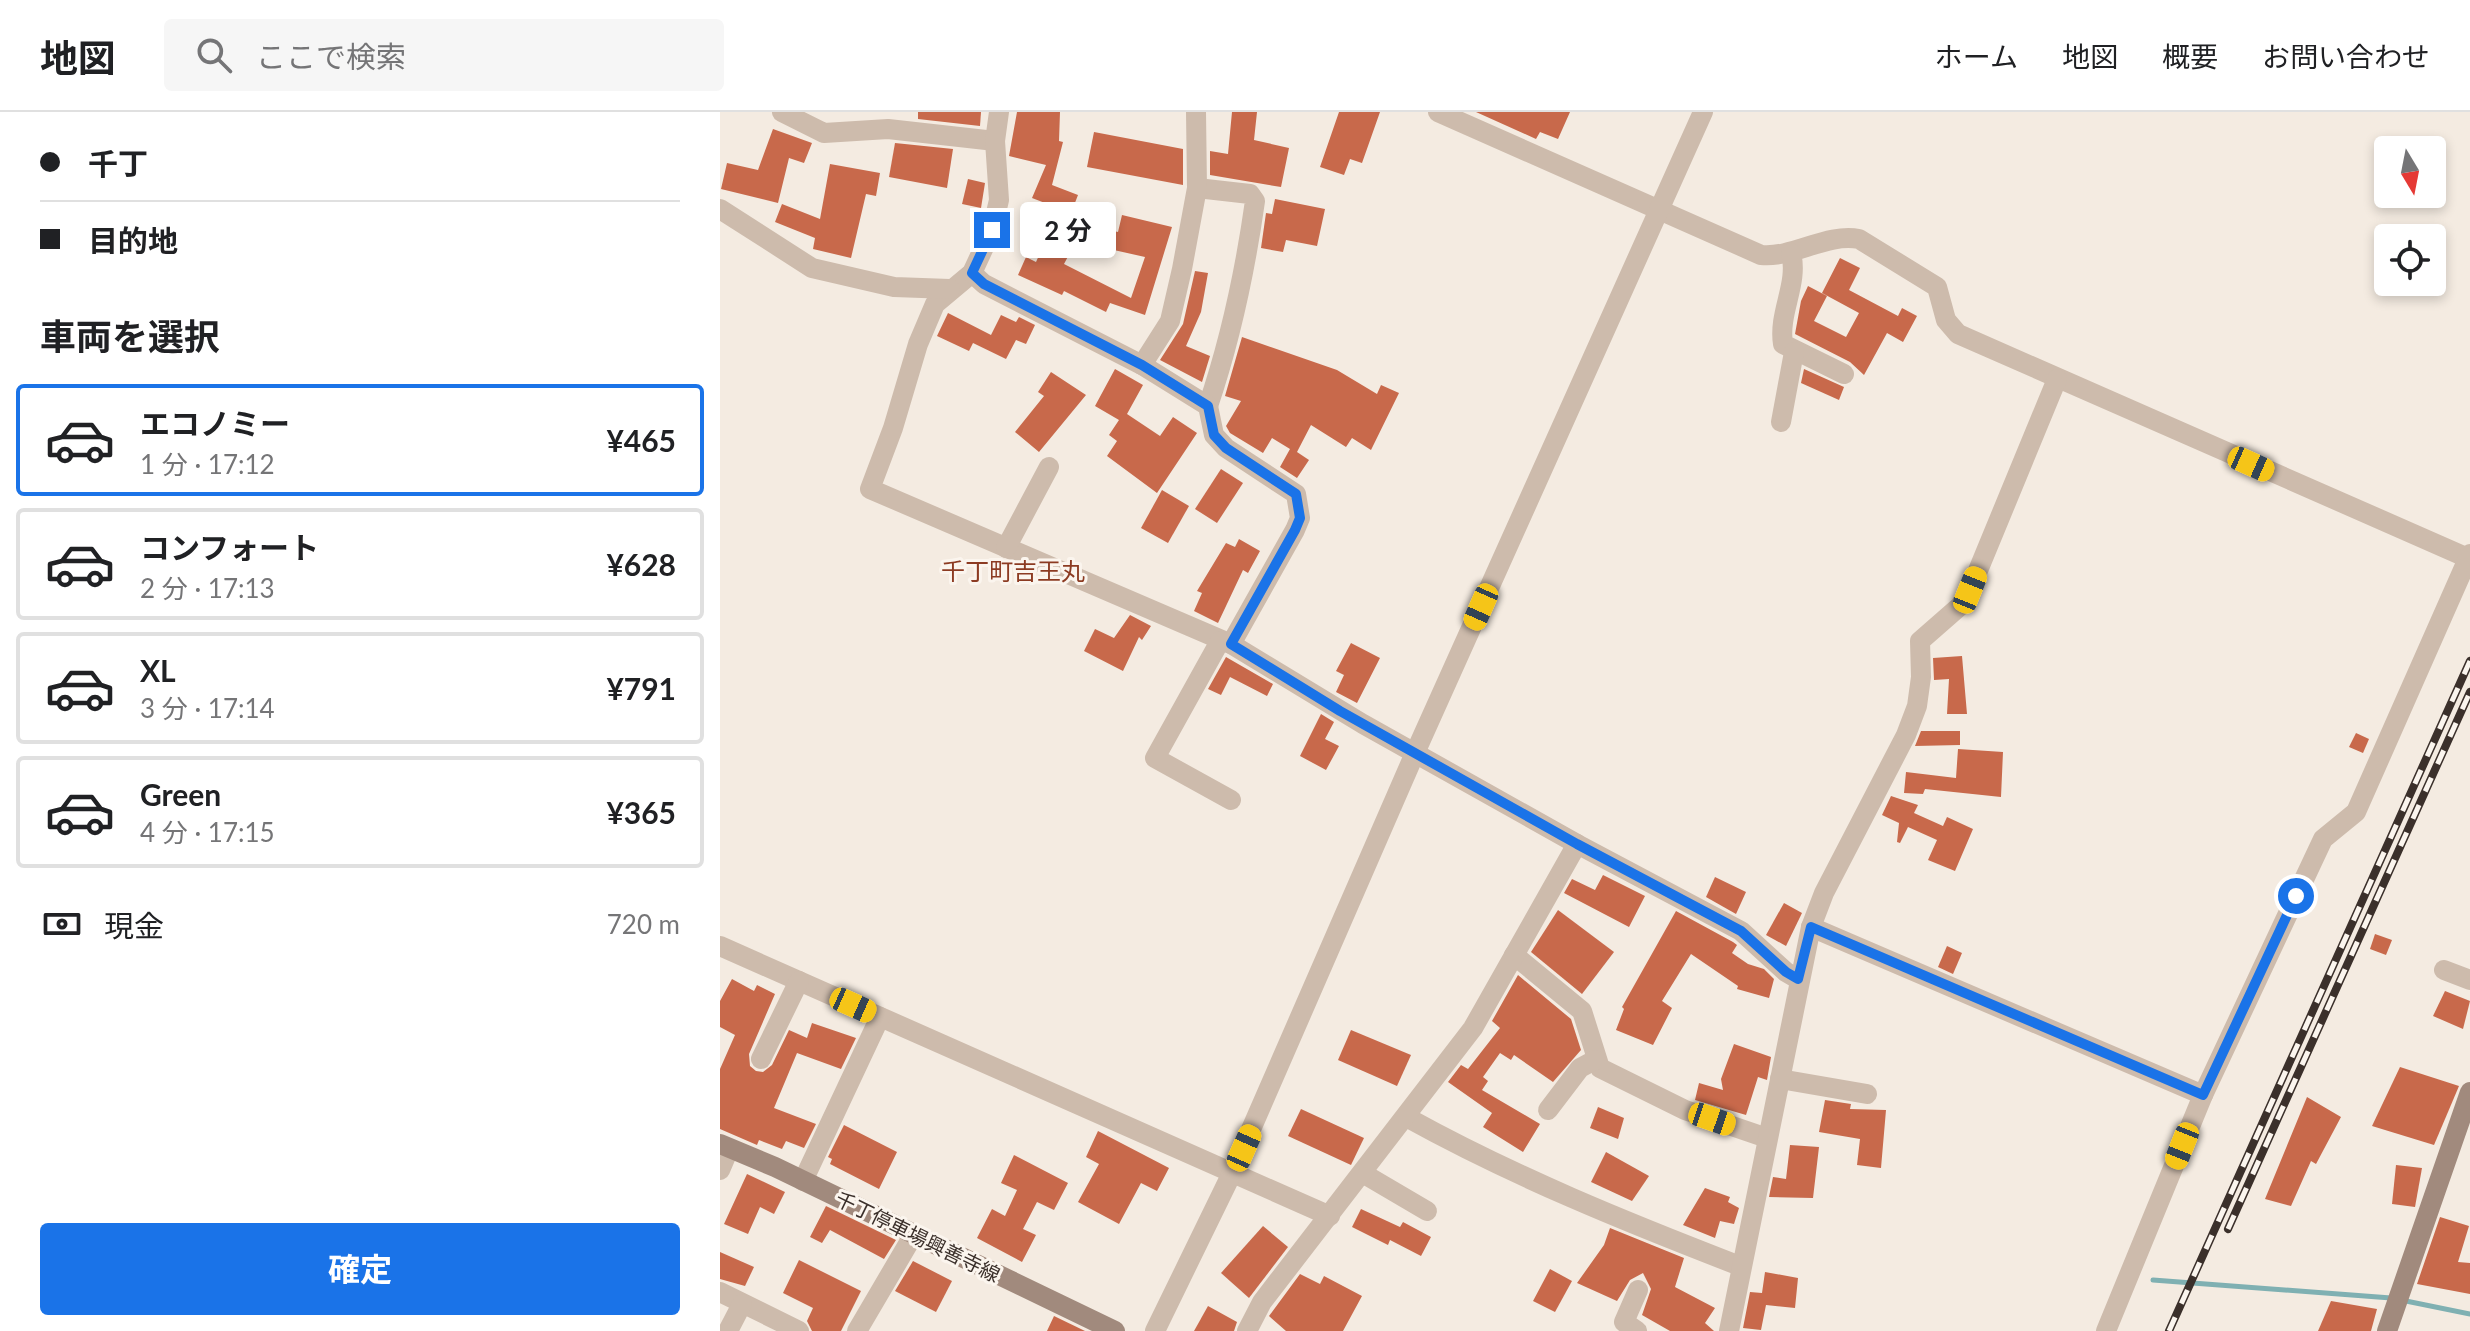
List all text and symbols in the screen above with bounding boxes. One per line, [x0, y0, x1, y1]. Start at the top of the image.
search box [164, 19, 724, 91]
icon: search [192, 33, 236, 77]
text: 地図 [40, 34, 116, 80]
text: ここで検索 [256, 38, 406, 74]
text: ホーム [1935, 39, 2018, 73]
text: 地図 [2062, 39, 2118, 73]
text: 概要 [2162, 39, 2218, 73]
text: お問い合わせ [2262, 39, 2430, 73]
north arrow [2374, 136, 2446, 208]
map controls [2374, 136, 2446, 296]
text: 千丁 [88, 145, 148, 181]
callout: 2 分 [1020, 202, 1116, 258]
route end [974, 212, 1010, 248]
text: 2 分 [1044, 214, 1092, 246]
text: 目的地 [88, 222, 178, 258]
button: locate [2374, 224, 2446, 296]
text: 車両を選択 [40, 314, 220, 358]
icon: car [44, 404, 116, 476]
text: エコノミー [140, 405, 290, 441]
text: ¥465 [606, 422, 676, 458]
car [2224, 443, 2278, 485]
text: 1 分 · 17:12 [140, 448, 275, 480]
icon: car [44, 528, 116, 600]
text: コンフォート [140, 529, 319, 565]
text: ¥628 [606, 546, 676, 582]
district label: 千丁町吉王丸 [941, 556, 1085, 585]
car [1950, 563, 1990, 617]
text: 2 分 · 17:13 [140, 572, 275, 604]
car [1460, 580, 1502, 634]
icon: car [44, 652, 116, 724]
text: XL [140, 652, 176, 688]
text: ¥791 [606, 670, 676, 706]
text: 3 分 · 17:14 [140, 692, 275, 724]
icon: car [44, 776, 116, 848]
text: Green [140, 776, 221, 812]
text: ¥365 [606, 794, 676, 830]
text: 4 分 · 17:15 [140, 816, 275, 848]
route start [2278, 878, 2314, 914]
icon: cash [40, 902, 84, 946]
text: 現金 [104, 907, 164, 943]
text: 720 m [607, 908, 680, 940]
car [826, 984, 880, 1026]
car [1685, 1100, 1739, 1138]
car [2162, 1119, 2202, 1173]
car [1223, 1121, 1265, 1175]
street label: 千丁停車場興善寺線 [832, 1186, 1004, 1286]
button: 確定 [40, 1223, 680, 1315]

